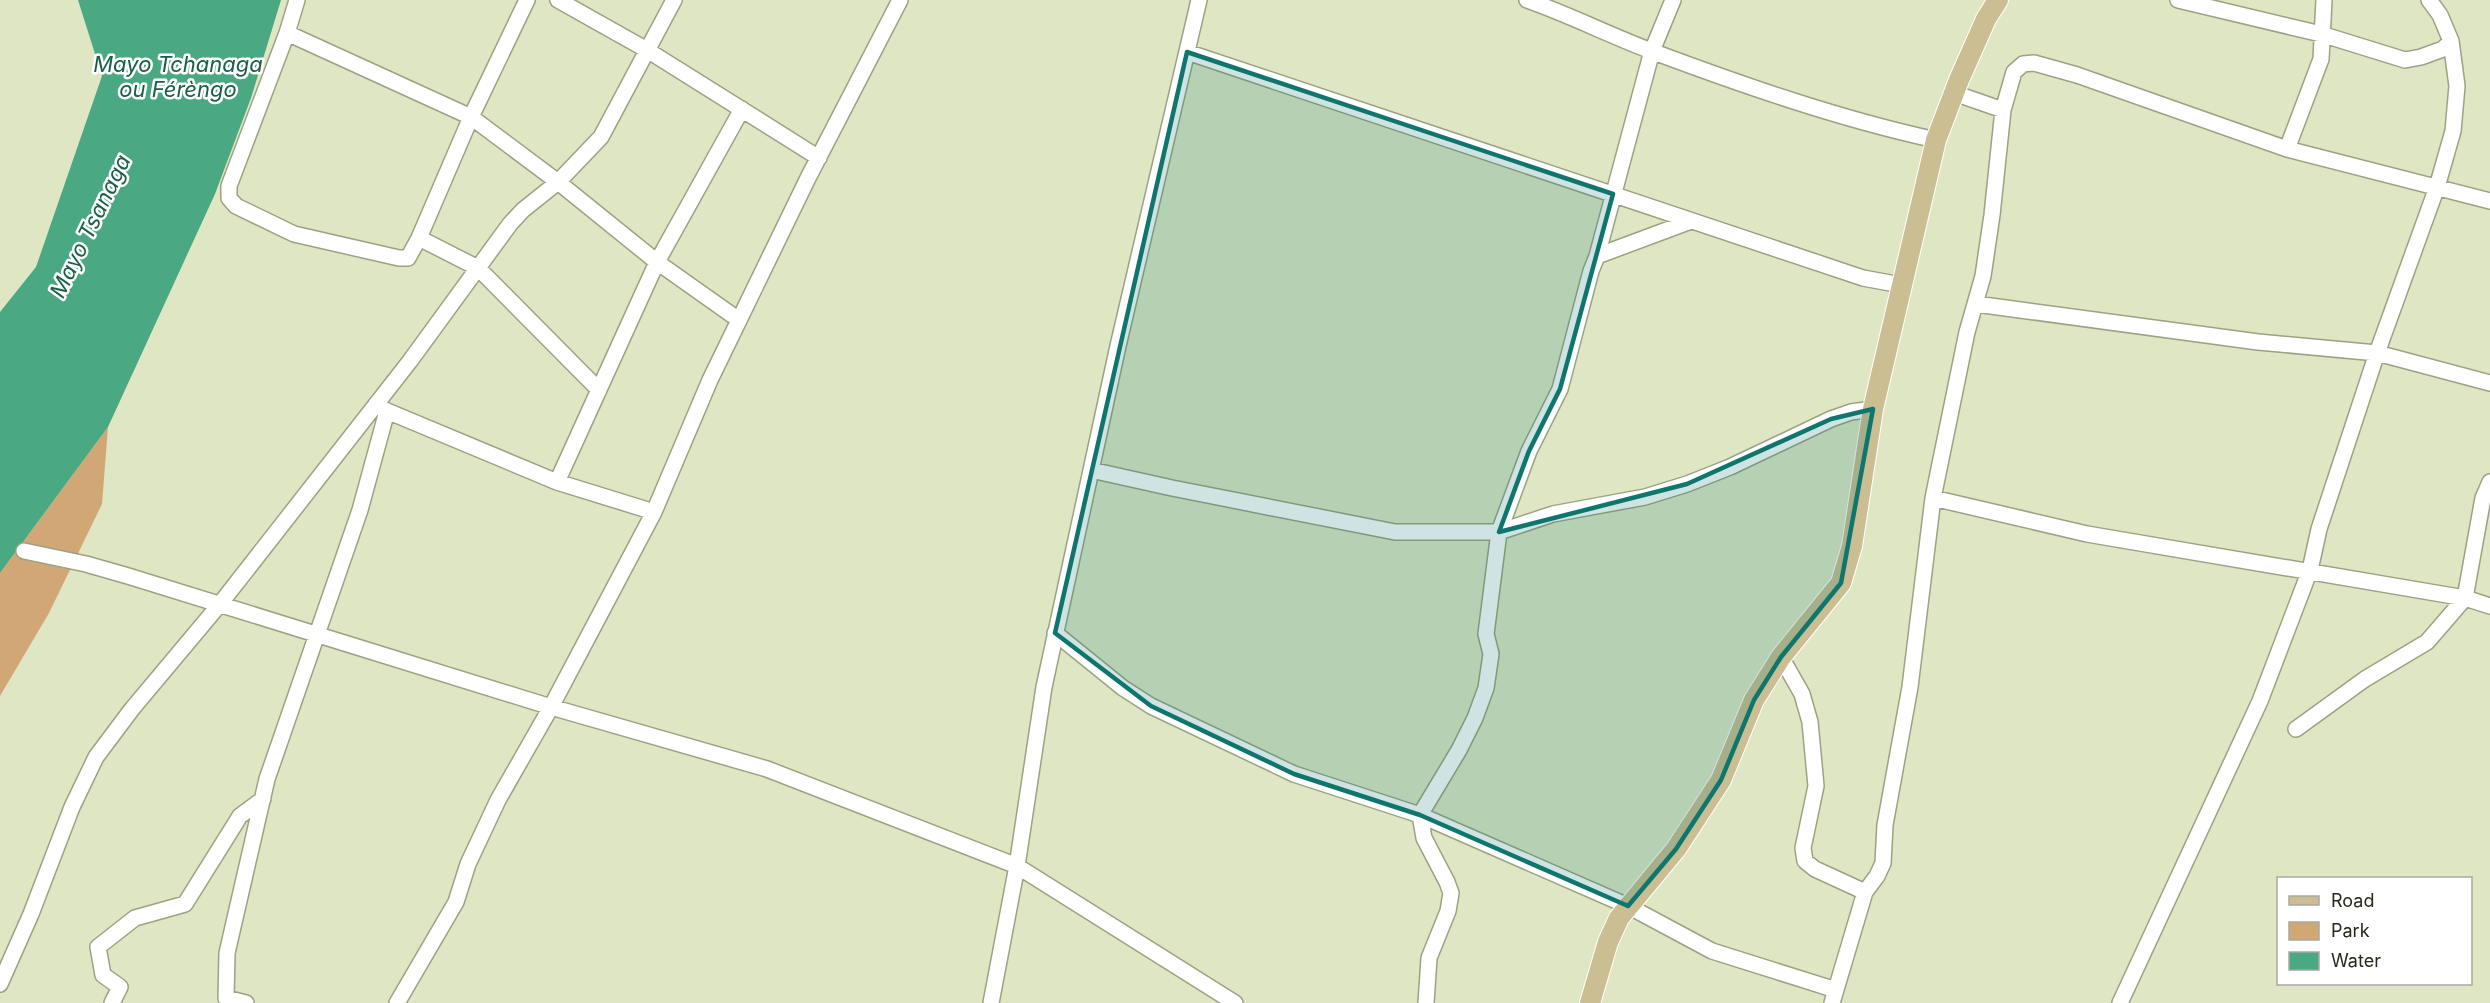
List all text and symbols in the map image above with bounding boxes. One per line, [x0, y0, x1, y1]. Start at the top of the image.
water label: Mayo Tchanaga ou Férèngo [93, 51, 263, 102]
water label: Mayo Tsanaga [44, 150, 136, 302]
legend [2277, 877, 2472, 985]
text: Road [2331, 890, 2374, 911]
text: Park [2331, 920, 2370, 941]
text: Water [2331, 950, 2381, 971]

